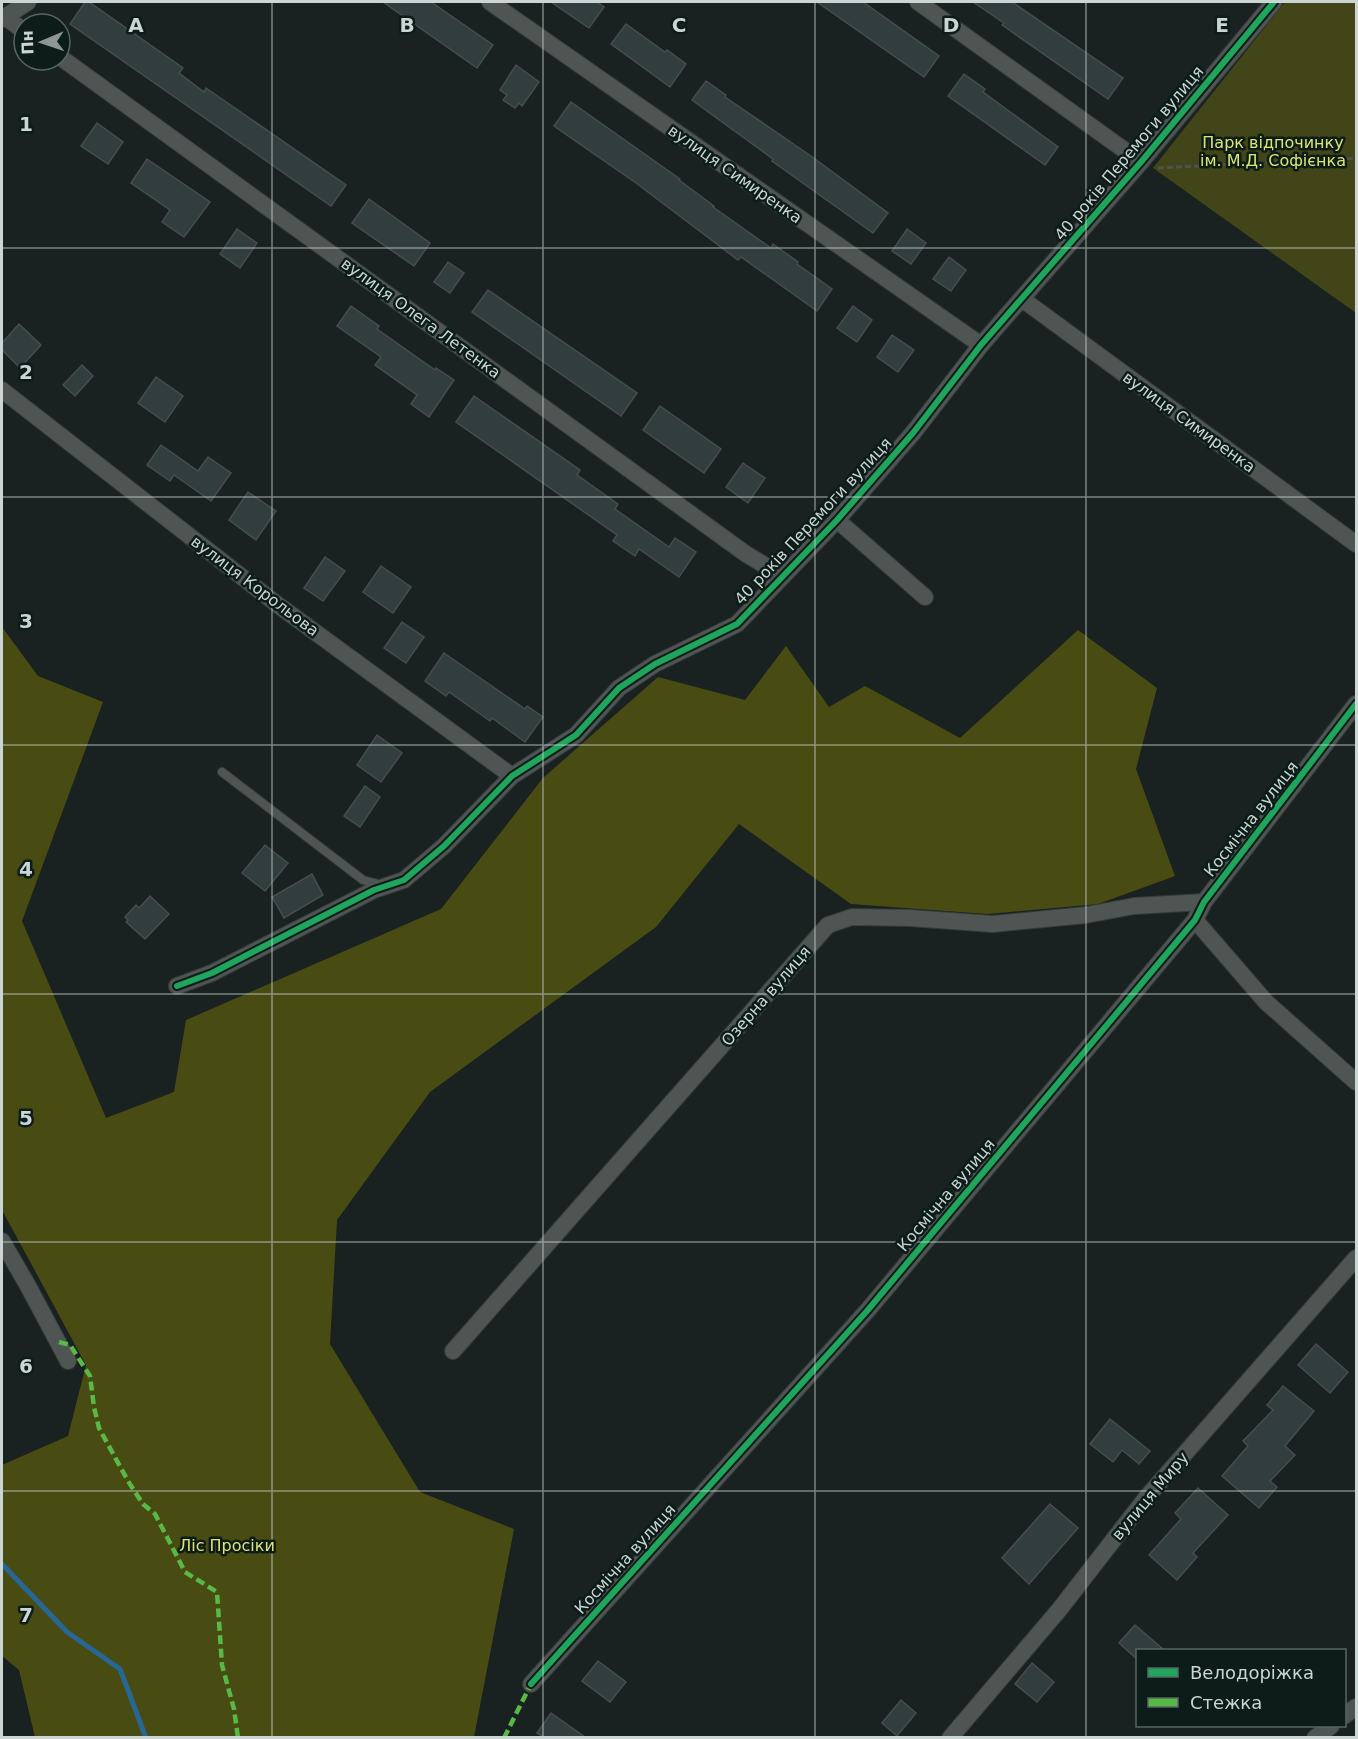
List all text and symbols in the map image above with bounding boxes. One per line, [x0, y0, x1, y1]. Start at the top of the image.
north arrow [12, 12, 72, 72]
text: A [128, 13, 144, 37]
text: B [399, 13, 415, 37]
text: C [672, 13, 686, 37]
text: D [943, 13, 959, 37]
text: E [1215, 13, 1229, 37]
text: Пн [18, 30, 37, 55]
street label: 40 років Перемоги вулиця [1050, 62, 1208, 244]
text: 1 [19, 112, 33, 136]
street label: вулиця Симиренка [664, 121, 806, 227]
park label: Парк відпочинку ім. М.Д. Софієнка [1200, 133, 1346, 170]
street label: вулиця Олега Летенка [338, 254, 504, 382]
text: 2 [19, 360, 33, 384]
street label: вулиця Симиренка [1119, 368, 1259, 476]
street label: 40 років Перемоги вулиця [730, 433, 896, 609]
street label: вулиця Корольова [187, 532, 323, 640]
text: 3 [19, 609, 33, 633]
street label: Космічна вулиця [1200, 757, 1302, 881]
text: 4 [19, 857, 33, 881]
street label: Озерна вулиця [717, 942, 815, 1050]
text: 5 [19, 1106, 33, 1130]
street label: Космічна вулиця [893, 1135, 999, 1255]
text: 6 [19, 1354, 33, 1378]
street label: вулиця Миру [1108, 1448, 1192, 1544]
street label: Космічна вулиця [571, 1500, 679, 1618]
park label: Ліс Просіки [179, 1536, 275, 1555]
text: 7 [19, 1603, 33, 1627]
legend [1136, 1649, 1346, 1727]
text: Велодоріжка [1190, 1662, 1314, 1683]
text: Стежка [1190, 1692, 1262, 1713]

